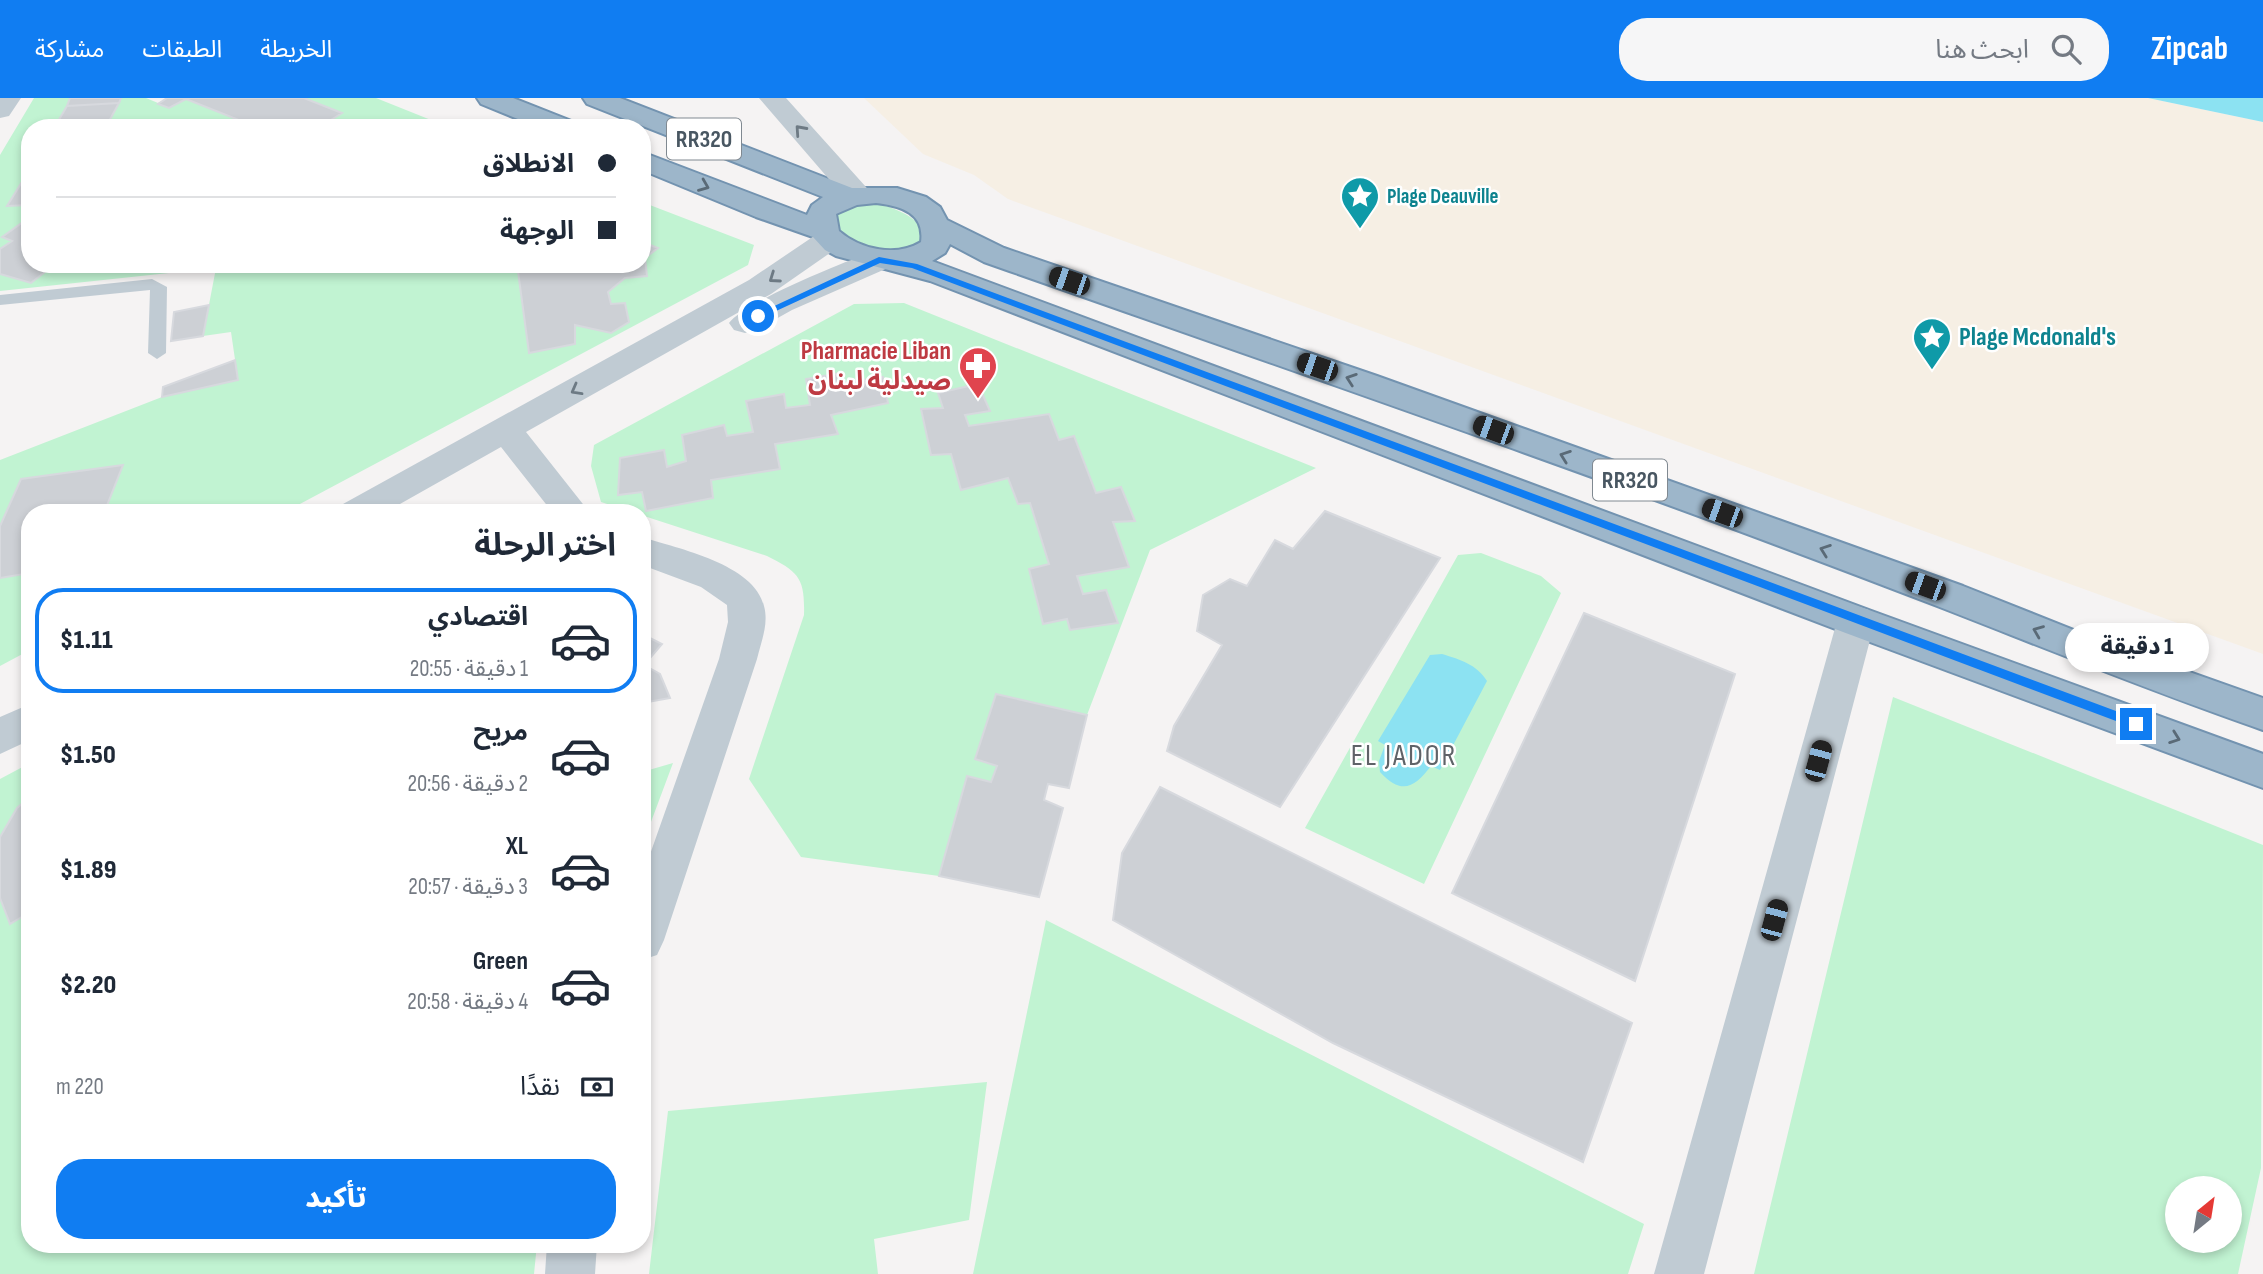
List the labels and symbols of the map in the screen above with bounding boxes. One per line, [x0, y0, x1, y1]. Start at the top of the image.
road number: RR320 [667, 118, 741, 159]
one-way arrow [796, 125, 808, 138]
place icon: Plage Deauville [1339, 175, 1381, 230]
one-way arrow [697, 177, 709, 191]
place label: Plage Deauville [1387, 184, 1498, 209]
car [1046, 264, 1093, 298]
one-way arrow [769, 270, 782, 282]
route start [742, 300, 774, 332]
place icon: Plage Mcdonald's [1911, 316, 1953, 371]
place label: Plage Mcdonald's [1959, 322, 2116, 353]
place label: Pharmacie Liban صيدلية لبنان [801, 336, 951, 397]
pharmacy icon: Pharmacie Liban صيدلية لبنان [957, 345, 999, 400]
car [1294, 350, 1341, 384]
one-way arrow [1346, 373, 1358, 387]
one-way arrow [570, 382, 583, 395]
car [1470, 413, 1517, 447]
one-way arrow [1560, 451, 1572, 465]
road number: RR320 [1593, 460, 1667, 500]
car [1699, 496, 1746, 530]
one-way arrow [1820, 545, 1832, 559]
car [1902, 569, 1949, 603]
callout: 1 دقيقة [2064, 622, 2208, 672]
one-way arrow [2033, 626, 2045, 640]
route end [2120, 708, 2152, 740]
one-way arrow [2169, 730, 2181, 744]
district label: EL JADOR [1351, 738, 1457, 774]
car [1803, 738, 1834, 784]
car [1759, 897, 1790, 943]
north arrow [2165, 1176, 2242, 1253]

